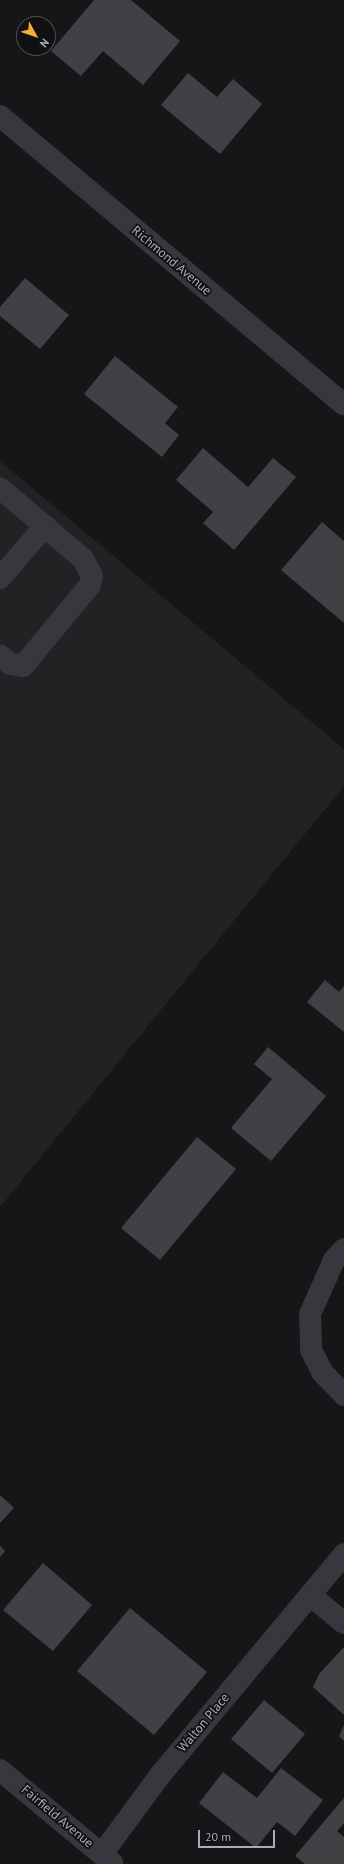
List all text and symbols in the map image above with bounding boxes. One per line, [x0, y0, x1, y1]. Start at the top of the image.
north arrow [16, 16, 56, 56]
text: N [37, 36, 52, 50]
street label: Richmond Avenue [128, 223, 214, 299]
street label: Walton Place [175, 1690, 233, 1756]
street label: Fairfield Avenue [18, 1782, 96, 1852]
scale bar [200, 1822, 277, 1848]
text: 20 m [205, 1829, 231, 1844]

